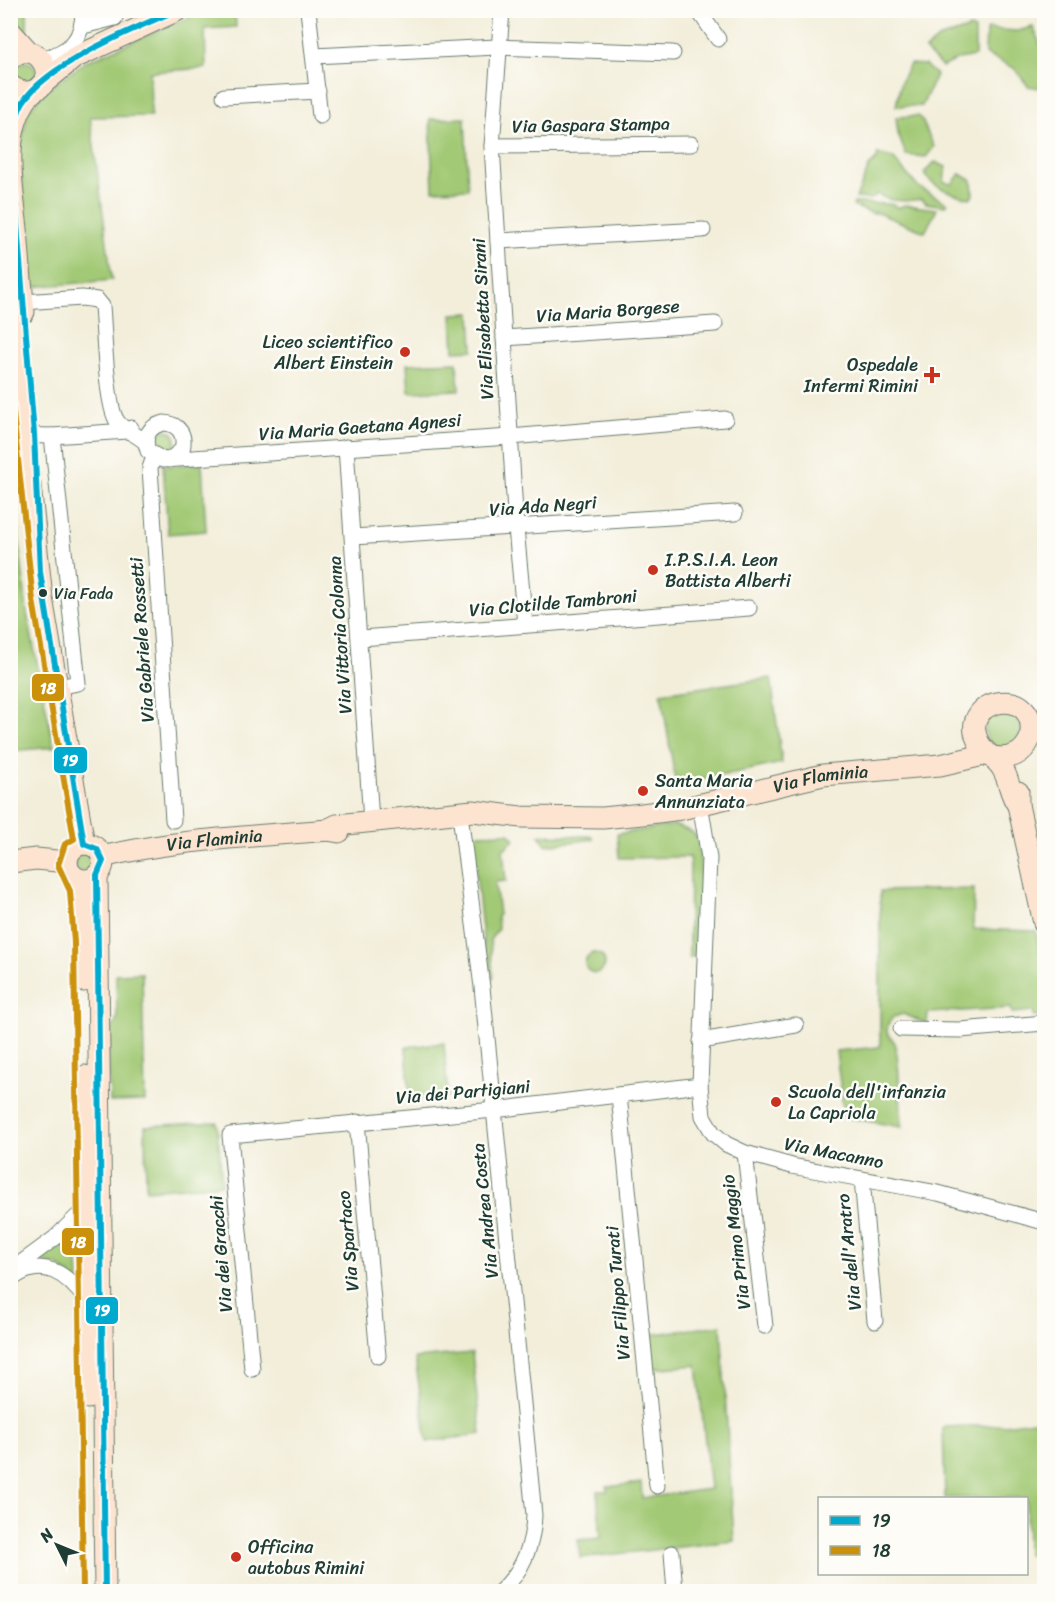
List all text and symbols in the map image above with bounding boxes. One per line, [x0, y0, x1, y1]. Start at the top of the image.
street label: Via Gaspara Stampa [512, 108, 670, 142]
street label: Via Elisabetta Sirani [463, 236, 503, 401]
street label: Via Maria Borgese [535, 290, 681, 332]
place label: Liceo scientifico Albert Einstein [262, 326, 393, 379]
marker: Liceo scientifico Albert Einstein [398, 345, 412, 359]
place label: Ospedale Infermi Rimini [803, 349, 919, 402]
marker: Ospedale Infermi Rimini [923, 366, 941, 384]
street label: Via Maria Gaetana Agnesi [258, 404, 463, 450]
street label: Via Ada Negri [488, 486, 599, 526]
place label: I.P.S.I.A. Leon Battista Alberti [664, 544, 792, 597]
street label: Via Gabriele Rossetti [120, 555, 164, 724]
street label: Via Vittoria Colonna [319, 555, 361, 715]
marker: I.P.S.I.A. Leon Battista Alberti [646, 563, 660, 577]
place label: Via Fada [54, 579, 113, 608]
street label: Via Clotilde Tambroni [468, 580, 639, 626]
marker: Via Fada [37, 587, 49, 599]
line badge: 18 [31, 673, 65, 702]
text: 18 [40, 674, 57, 703]
line badge: 19 [53, 746, 88, 774]
text: 19 [62, 746, 79, 775]
street label: Via Flaminia [770, 755, 869, 802]
place label: Santa Maria Annunziata [654, 765, 753, 818]
marker: Santa Maria Annunziata [636, 784, 650, 798]
street label: Via Flaminia [165, 819, 264, 861]
street label: Via dei Partigiani [395, 1070, 532, 1114]
place label: Scuola dell'infanzia La Capriola [788, 1076, 947, 1129]
marker: Scuola dell'infanzia La Capriola [769, 1095, 783, 1109]
street label: Via Macanno [782, 1128, 886, 1178]
street label: Via Andrea Costa [462, 1142, 508, 1280]
street label: Via Primo Maggio [712, 1173, 760, 1311]
street label: Via Spartaco [328, 1189, 368, 1293]
street label: Via dell'Aratro [827, 1192, 871, 1312]
street label: Via dei Gracchi [200, 1193, 242, 1314]
street label: Via Filippo Turati [596, 1224, 640, 1361]
line badge: 18 [61, 1227, 95, 1256]
text: 18 [70, 1228, 87, 1257]
line badge: 19 [85, 1296, 119, 1325]
text: 19 [94, 1296, 111, 1325]
legend [818, 1497, 1028, 1575]
text: 19 [872, 1505, 891, 1537]
north arrow [27, 1515, 87, 1575]
text: N [31, 1521, 61, 1550]
place label: Officina autobus Rimini [248, 1531, 365, 1584]
text: 18 [872, 1535, 891, 1567]
marker: Officina autobus Rimini [229, 1550, 243, 1564]

